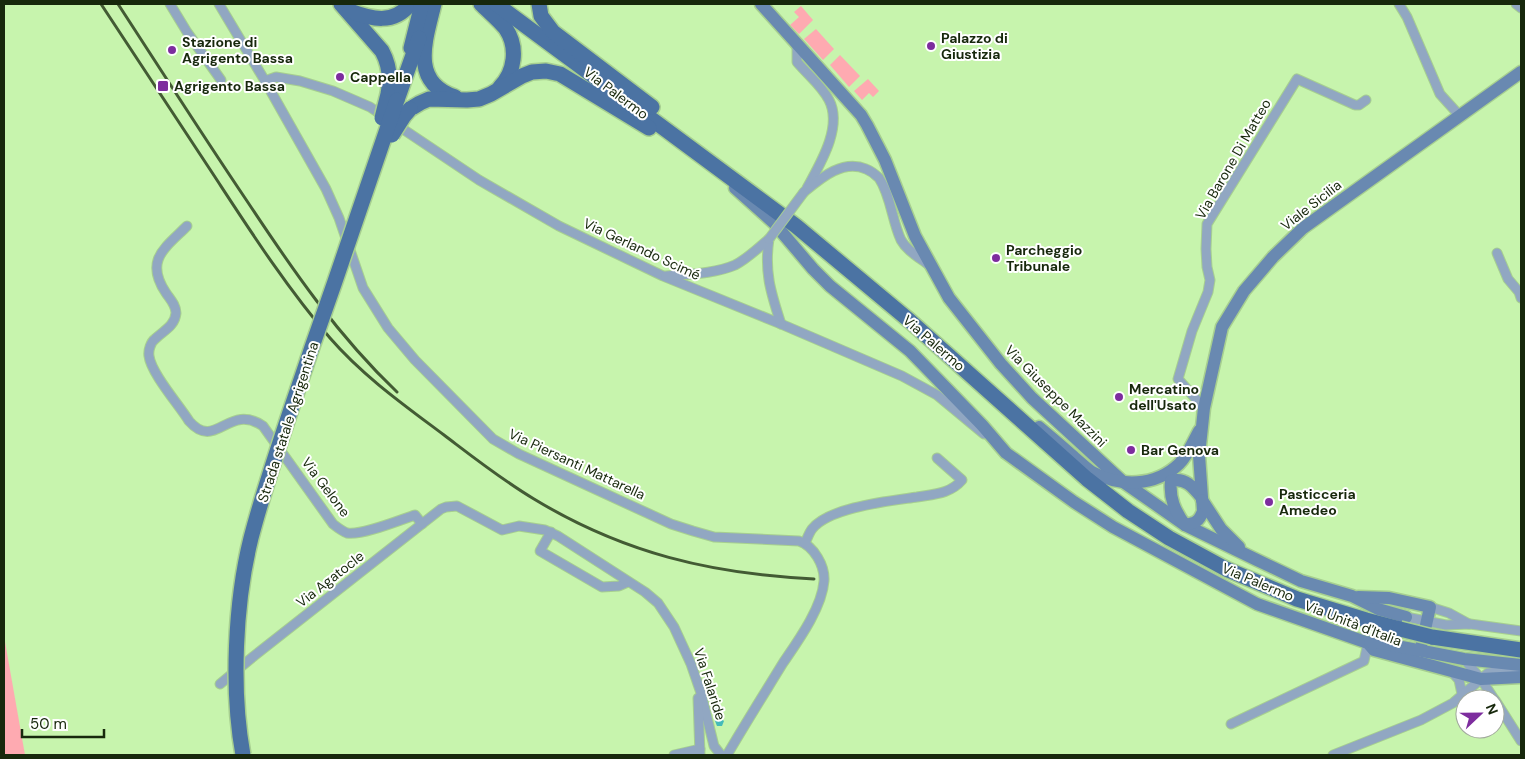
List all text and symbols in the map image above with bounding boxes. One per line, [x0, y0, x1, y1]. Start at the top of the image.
place label: Palazzo di Giustizia [941, 29, 1008, 63]
place label: Stazione di Agrigento Bassa [182, 33, 293, 67]
marker: Palazzo di Giustizia [925, 40, 937, 52]
marker: Stazione di Agrigento Bassa [166, 44, 178, 56]
street label: Via Palermo [580, 63, 652, 123]
place label: Cappella [350, 68, 411, 86]
marker: Cappella [334, 71, 346, 83]
place label: Agrigento Bassa [174, 77, 285, 95]
marker: Agrigento Bassa [156, 79, 170, 93]
street label: Via Barone Di Matteo [1191, 96, 1275, 222]
street label: Viale Sicilia [1277, 176, 1345, 234]
street label: Via Gerlando Scimé [581, 214, 704, 284]
place label: Parcheggio Tribunale [1006, 241, 1082, 275]
marker: Parcheggio Tribunale [990, 252, 1002, 264]
street label: Via Palermo [899, 311, 969, 375]
street label: Strada statale Agrigentina [254, 339, 322, 505]
street label: Via Giuseppe Mazzini [1001, 341, 1111, 451]
place label: Mercatino dell'Usato [1129, 380, 1199, 414]
marker: Mercatino dell'Usato [1113, 391, 1125, 403]
street label: Via Piersanti Mattarella [506, 424, 648, 504]
place label: Bar Genova [1141, 441, 1219, 459]
marker: Bar Genova [1125, 444, 1137, 456]
street label: Via Gelone [298, 454, 354, 520]
place label: Pasticceria Amedeo [1279, 485, 1356, 519]
marker: Pasticceria Amedeo [1263, 496, 1275, 508]
street label: Via Agatocle [292, 547, 368, 611]
street label: Via Palermo [1219, 559, 1297, 605]
street label: Via Unità d'Italia [1302, 596, 1404, 650]
street label: Via Falaride [690, 646, 730, 722]
north arrow [1455, 689, 1505, 739]
text: N [1482, 701, 1502, 717]
scale bar [22, 706, 105, 738]
text: 50 m [30, 714, 67, 734]

